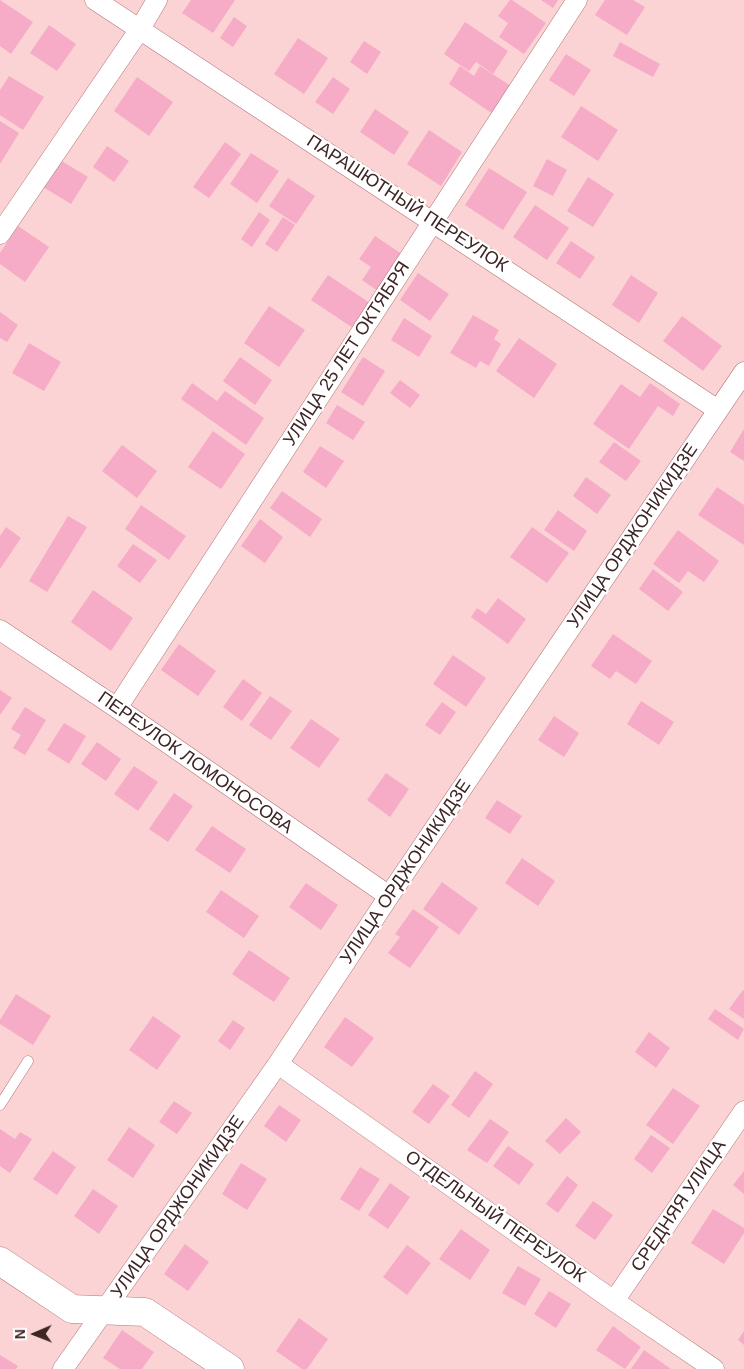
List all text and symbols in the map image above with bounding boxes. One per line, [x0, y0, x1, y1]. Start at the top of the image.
street label: ПАРАШЮТНЫЙ ПЕРЕУЛОК [302, 131, 512, 277]
street label: УЛИЦА 25 ЛЕТ ОКТЯБРЯ [279, 258, 415, 450]
street label: УЛИЦА ОРДЖОНИКИДЗЕ [563, 440, 703, 632]
street label: ПЕРЕУЛОК ЛОМОНОСОВА [93, 687, 297, 839]
street label: УЛИЦА ОРДЖОНИКИДЗЕ [336, 776, 476, 968]
street label: УЛИЦА ОРДЖОНИКИДЗЕ [107, 1112, 249, 1302]
street label: СРЕДНЯЯ УЛИЦА [627, 1136, 731, 1276]
street label: ОТДЕЛЬНЫЙ ПЕРЕУЛОК [401, 1146, 589, 1288]
north arrow [10, 1309, 60, 1359]
text: N [12, 1329, 28, 1339]

